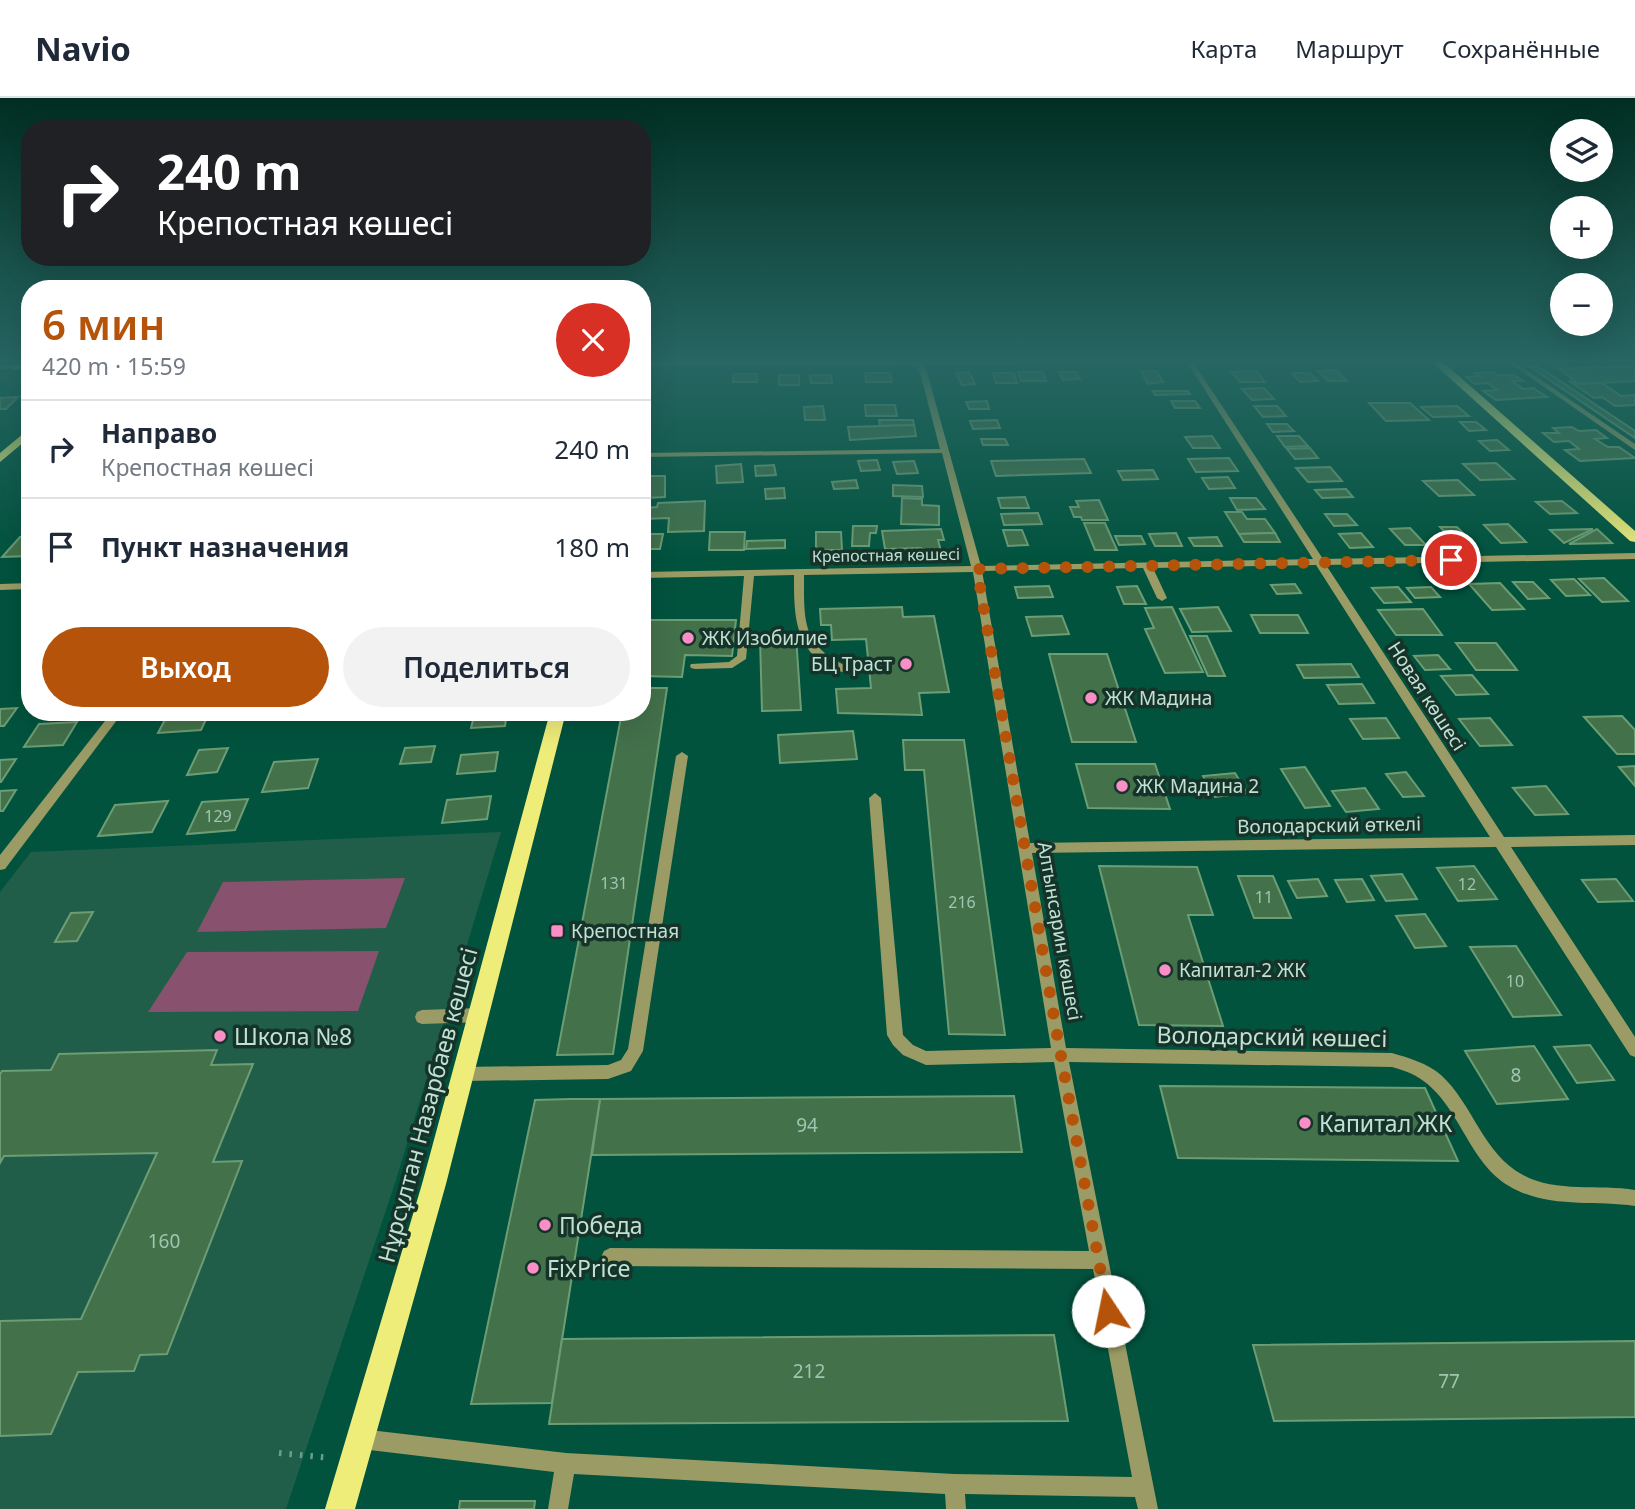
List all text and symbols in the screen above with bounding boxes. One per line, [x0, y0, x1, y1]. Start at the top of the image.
text: Navio [35, 26, 131, 71]
text: Карта [1190, 32, 1257, 65]
text: Маршрут [1295, 32, 1404, 65]
text: Сохранённые [1442, 32, 1600, 65]
map controls [1550, 119, 1613, 336]
button: layers [1550, 119, 1613, 182]
text: 240 m [157, 138, 302, 204]
icon: right [42, 147, 133, 238]
button: + [1550, 196, 1613, 259]
text: Крепостная көшесі [157, 201, 453, 244]
button: − [1550, 273, 1613, 336]
text: 6 мин [42, 295, 165, 352]
button: close [556, 303, 630, 377]
text: 420 m · 15:59 [42, 350, 186, 382]
text: Направо [101, 415, 217, 451]
icon: right [42, 430, 80, 468]
text: 240 m [554, 431, 630, 467]
text: Крепостная көшесі [101, 451, 314, 483]
icon: arrive [42, 528, 80, 566]
text: Пункт назначения [101, 529, 349, 565]
text: 180 m [554, 529, 630, 565]
pin [1421, 530, 1481, 590]
icon: arrive [1432, 541, 1470, 579]
street label: Крепостная көшесі [812, 543, 960, 567]
place label: ЖК Изобилие [702, 625, 828, 651]
button: Выход [42, 627, 329, 707]
button: Поделиться [343, 627, 630, 707]
marker: ЖК Изобилие [680, 630, 696, 646]
street label: Новая көшесі [1382, 636, 1472, 756]
place label: БЦ Траст [811, 651, 892, 677]
marker: БЦ Траст [898, 656, 914, 672]
place label: ЖК Мадина [1105, 685, 1212, 711]
marker: ЖК Мадина [1083, 690, 1099, 706]
place label: ЖК Мадина 2 [1136, 773, 1259, 799]
marker: ЖК Мадина 2 [1114, 778, 1130, 794]
house number: 129 [204, 805, 232, 827]
street label: Володарский өткелі [1237, 810, 1421, 840]
street label: Алтынсарин көшесі [1031, 840, 1089, 1022]
house number: 131 [600, 872, 628, 894]
house number: 12 [1458, 873, 1476, 895]
house number: 11 [1255, 886, 1273, 908]
house number: 216 [948, 891, 976, 913]
place label: Крепостная [571, 918, 679, 944]
marker: Крепостная [549, 923, 565, 939]
street label: Нұрсұлтан Назарбаев көшесі [369, 944, 485, 1266]
place label: Капитал-2 ЖК [1179, 957, 1306, 983]
marker: Капитал-2 ЖК [1157, 962, 1173, 978]
house number: 10 [1506, 970, 1524, 992]
street label: Володарский көшесі [1156, 1018, 1388, 1054]
place label: Школа №8 [234, 1020, 352, 1052]
marker: Школа №8 [212, 1028, 228, 1044]
house number: 8 [1511, 1062, 1521, 1088]
place label: Капитал ЖК [1319, 1107, 1453, 1139]
house number: 94 [796, 1112, 818, 1138]
marker: Капитал ЖК [1297, 1115, 1313, 1131]
place label: Победа [559, 1209, 642, 1241]
marker: Победа [537, 1217, 553, 1233]
house number: 160 [148, 1228, 180, 1254]
place label: FixPrice [547, 1252, 630, 1284]
marker: FixPrice [525, 1260, 541, 1276]
position arrow [1071, 1274, 1145, 1348]
house number: 212 [793, 1358, 825, 1384]
house number: 77 [1438, 1368, 1460, 1394]

